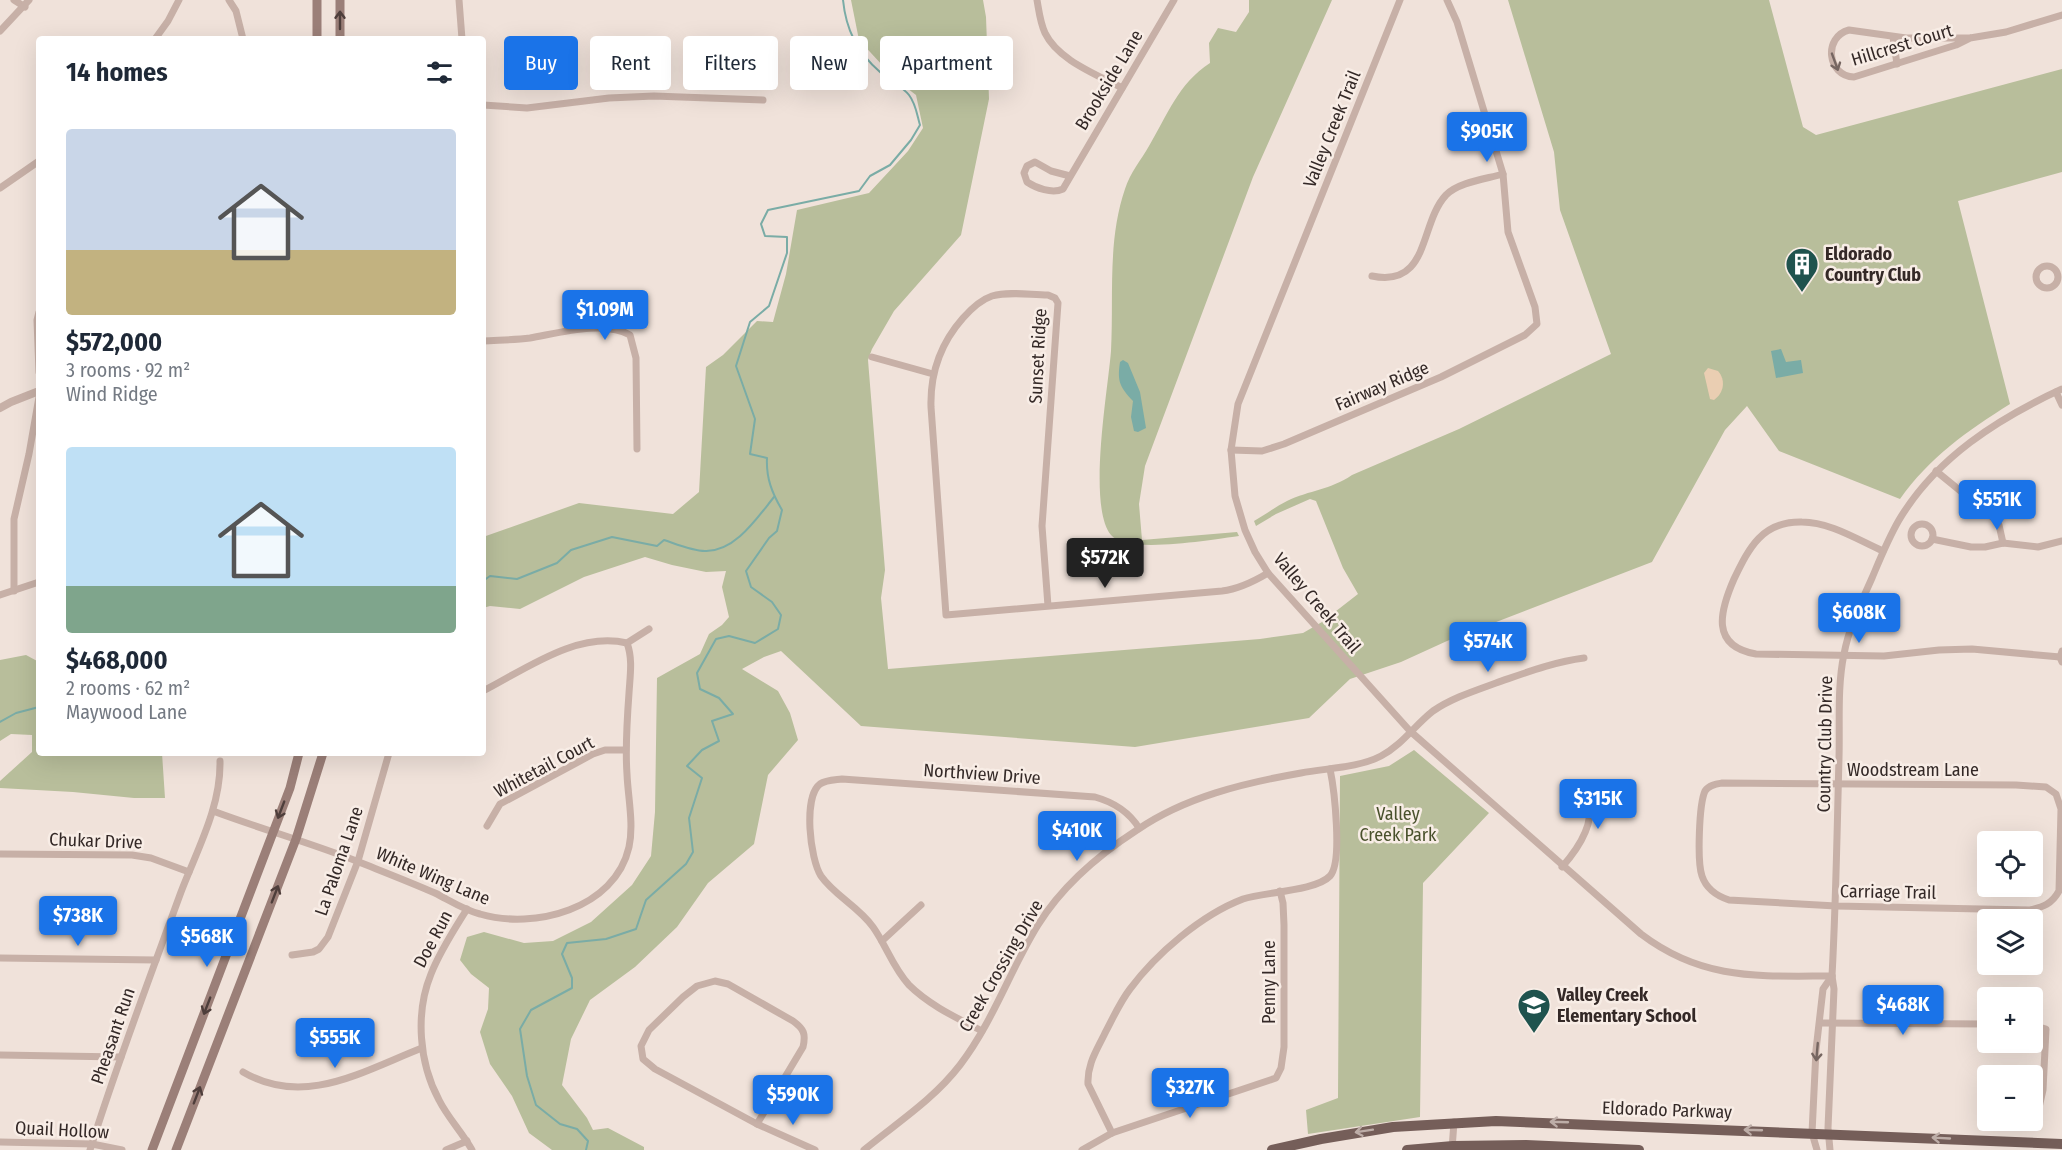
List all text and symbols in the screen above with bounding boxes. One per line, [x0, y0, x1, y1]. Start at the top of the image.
one-way arrow [334, 10, 346, 30]
street label: Hillcrest Court [1849, 19, 1955, 71]
street label: Brookside Lane [1070, 26, 1148, 134]
chip: Buy [504, 36, 578, 90]
chip: Rent [590, 36, 671, 90]
chip: Filters [683, 36, 778, 90]
chip: New [790, 36, 868, 90]
chip: Apartment [880, 36, 1013, 90]
one-way arrow [1830, 52, 1841, 70]
icon: filters [423, 56, 456, 89]
text: 14 homes [66, 57, 168, 88]
street label: Valley Creek Trail [1299, 67, 1366, 191]
pin: $905K [1445, 112, 1529, 163]
text: $905K [1461, 119, 1513, 143]
icon: home [207, 168, 315, 276]
place label: Eldorado Country Club [1825, 243, 1921, 286]
building icon: Eldorado Country Club [1784, 246, 1820, 293]
pin: $1.09M [556, 290, 654, 341]
text: $1.09M [576, 297, 634, 321]
street label: Sunset Ridge [1025, 308, 1051, 404]
text: $572,000 [66, 327, 162, 358]
street label: Fairway Ridge [1332, 356, 1432, 416]
text: 3 rooms · 92 m² [66, 358, 190, 382]
text: Wind Ridge [66, 382, 158, 406]
pin: $551K [1955, 480, 2039, 531]
icon: home [207, 486, 315, 594]
text: $551K [1973, 487, 2021, 511]
pin: $572K [1063, 538, 1147, 589]
text: $572K [1081, 545, 1129, 569]
street label: Valley Creek Trail [1269, 548, 1366, 658]
pin: $608K [1817, 593, 1901, 644]
text: $608K [1832, 600, 1886, 624]
pin: $574K [1446, 622, 1530, 673]
text: $574K [1463, 629, 1513, 653]
text: $468,000 [66, 645, 168, 676]
street label: Country Club Drive [1813, 675, 1837, 812]
text: 2 rooms · 62 m² [66, 676, 190, 700]
text: Maywood Lane [66, 700, 187, 724]
street label: Whitetail Court [490, 731, 598, 803]
street label: Northview Drive [923, 759, 1041, 789]
street label: Woodstream Lane [1847, 759, 1979, 781]
pin: $315K [1556, 779, 1640, 830]
text: $315K [1574, 786, 1622, 810]
one-way arrow [275, 801, 286, 819]
street label: La Paloma Lane [310, 803, 368, 919]
park label: Valley Creek Park [1359, 803, 1437, 846]
pin: $410K [1035, 811, 1119, 862]
text: $410K [1052, 818, 1102, 842]
street label: Chukar Drive [49, 828, 143, 854]
map controls [1977, 831, 2043, 1131]
button: locate [1977, 831, 2043, 897]
street label: White Wing Lane [373, 842, 493, 910]
street label: Carriage Trail [1840, 880, 1937, 904]
one-way arrow [270, 885, 281, 904]
pin: $738K [36, 896, 120, 947]
street label: Creek Crossing Drive [954, 896, 1048, 1036]
text: $738K [53, 903, 103, 927]
street label: Doe Run [409, 907, 457, 971]
button: layers [1977, 909, 2043, 975]
pin: $568K [165, 917, 249, 968]
text: $568K [181, 924, 233, 948]
street label: Penny Lane [1258, 940, 1280, 1024]
place label: Valley Creek Elementary School [1556, 984, 1696, 1027]
street label: Pheasant Run [86, 985, 140, 1087]
pin: $468K [1861, 985, 1945, 1036]
school or university icon: Valley Creek Elementary School [1516, 987, 1552, 1034]
button: + [1977, 987, 2043, 1053]
text: $468K [1877, 992, 1929, 1016]
one-way arrow [201, 996, 212, 1014]
pin: $555K [293, 1018, 377, 1069]
text: $555K [310, 1025, 360, 1049]
one-way arrow [1811, 1041, 1822, 1061]
button: − [1977, 1065, 2043, 1131]
pin: $327K [1148, 1068, 1232, 1119]
pin: $590K [751, 1075, 835, 1126]
text: $327K [1166, 1075, 1214, 1099]
text: $590K [767, 1082, 819, 1106]
one-way arrow [192, 1087, 203, 1105]
street label: Eldorado Parkway [1602, 1097, 1732, 1123]
street label: Quail Hollow [14, 1117, 110, 1143]
one-way arrow [1549, 1117, 1569, 1128]
one-way arrow [1744, 1125, 1764, 1136]
one-way arrow [1355, 1126, 1375, 1137]
one-way arrow [1931, 1133, 1951, 1144]

